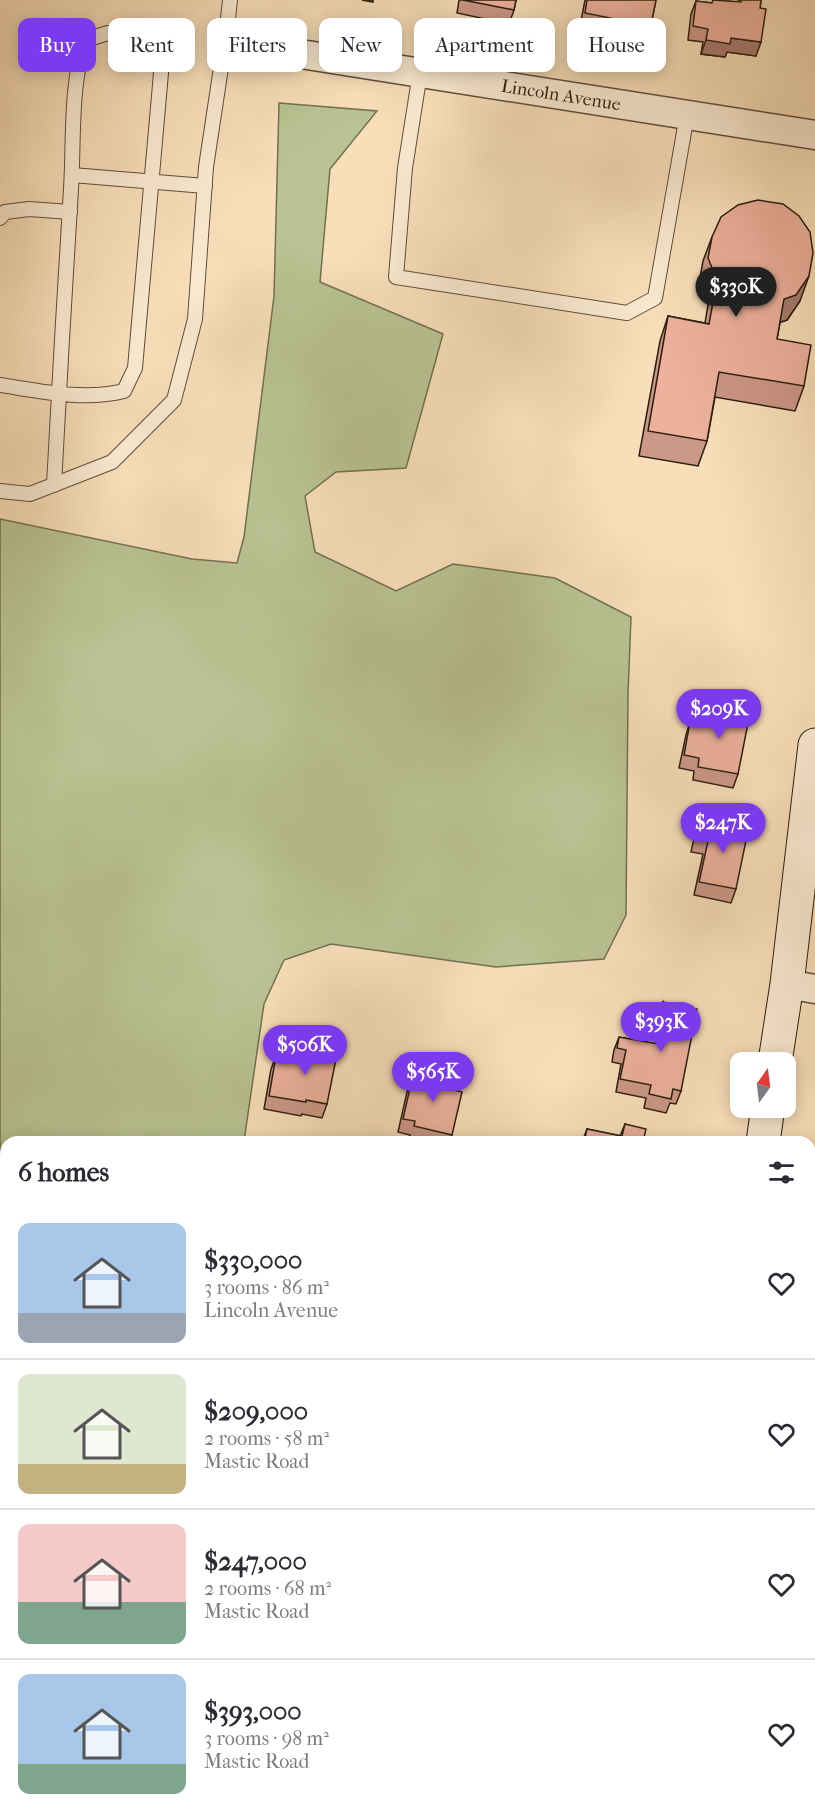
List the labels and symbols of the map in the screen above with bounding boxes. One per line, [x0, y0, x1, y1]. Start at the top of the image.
street label: Lincoln Avenue [500, 76, 622, 115]
pin: $330K [694, 267, 778, 318]
pin: $209K [677, 689, 761, 740]
pin: $247K [681, 803, 765, 854]
pin: $393K [619, 1002, 703, 1053]
pin: $506K [263, 1025, 347, 1076]
pin: $565K [391, 1052, 475, 1103]
north arrow [730, 1052, 796, 1118]

